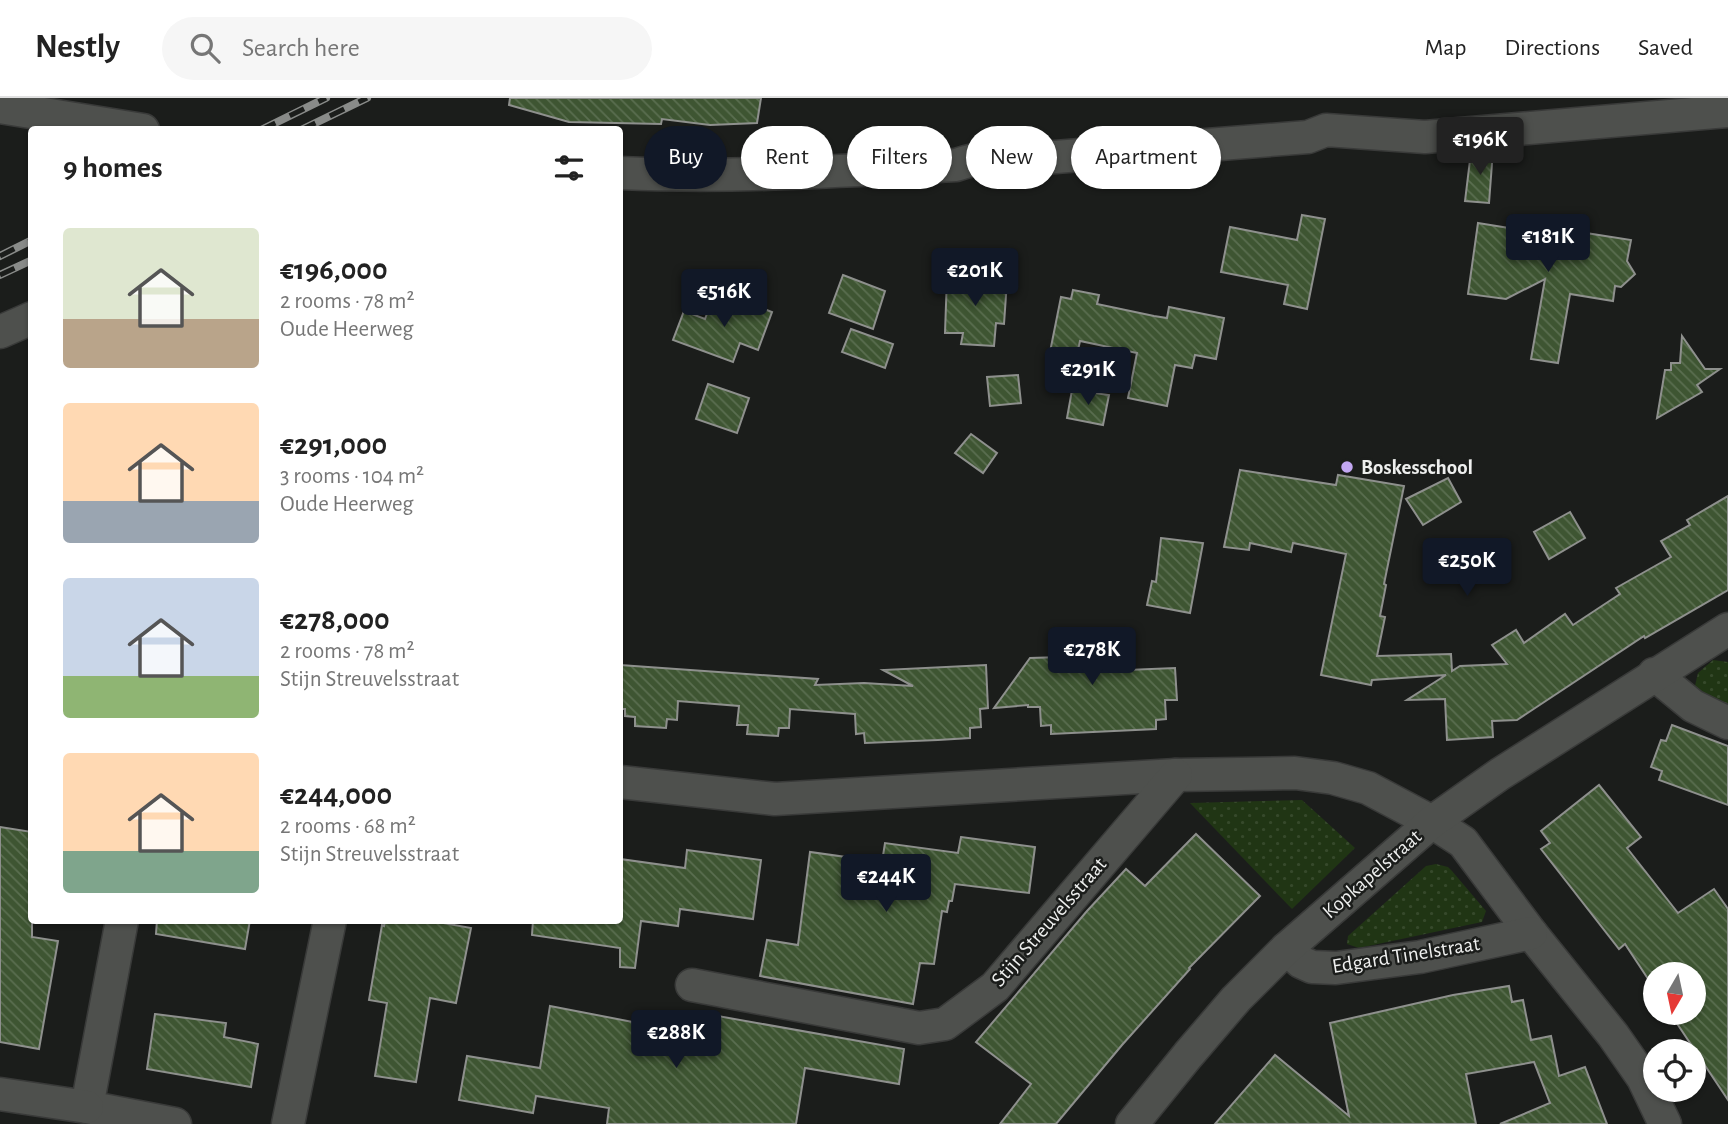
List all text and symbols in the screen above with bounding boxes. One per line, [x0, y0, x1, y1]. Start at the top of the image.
search box [162, 17, 652, 80]
icon: search [186, 29, 224, 67]
text: Nestly [35, 31, 120, 64]
text: Search here [242, 35, 360, 61]
text: Map [1424, 36, 1466, 60]
text: Directions [1504, 36, 1600, 60]
text: Saved [1638, 36, 1693, 60]
pin: €196K [1431, 118, 1529, 177]
chip: Buy [644, 126, 727, 189]
chip: Rent [741, 126, 833, 189]
chip: Filters [847, 126, 952, 189]
chip: New [966, 126, 1057, 189]
chip: Apartment [1071, 126, 1221, 189]
text: €196K [1453, 128, 1507, 151]
icon: filters [550, 149, 588, 187]
text: 9 homes [63, 153, 163, 183]
pin: €181K [1499, 214, 1597, 274]
text: €181K [1522, 225, 1574, 248]
pin: €201K [926, 248, 1024, 308]
text: €196,000 [280, 255, 388, 285]
icon: home [119, 256, 203, 340]
text: €201K [947, 259, 1003, 282]
pin: €516K [675, 270, 773, 329]
text: €516K [697, 280, 751, 303]
text: 2 rooms · 78 m² [280, 290, 415, 313]
text: Oude Heerweg [280, 318, 414, 341]
pin: €291K [1039, 348, 1137, 407]
text: €291K [1061, 358, 1115, 381]
text: €291,000 [280, 430, 387, 460]
icon: home [119, 431, 203, 515]
place label: Boskesschool [1361, 457, 1473, 478]
marker: Boskesschool [1339, 459, 1355, 475]
text: 3 rooms · 104 m² [280, 465, 424, 488]
text: Oude Heerweg [280, 493, 414, 516]
pin: €250K [1418, 538, 1516, 598]
text: €250K [1439, 549, 1495, 572]
text: €278,000 [280, 605, 390, 635]
icon: home [119, 606, 203, 690]
pin: €278K [1043, 628, 1141, 687]
text: €278K [1064, 638, 1120, 661]
text: 2 rooms · 78 m² [280, 640, 415, 663]
text: Stijn Streuvelsstraat [280, 668, 459, 691]
text: €244,000 [280, 780, 392, 810]
icon: home [119, 781, 203, 865]
text: 2 rooms · 68 m² [280, 815, 416, 838]
street label: Kopkapelstraat [1318, 825, 1426, 922]
text: Stijn Streuvelsstraat [280, 843, 459, 866]
street label: Stijn Streuvelsstraat [987, 853, 1111, 991]
pin: €244K [837, 854, 935, 914]
text: €244K [857, 865, 915, 888]
street label: Edgard Tinelstraat [1331, 933, 1482, 977]
north arrow [1643, 962, 1706, 1026]
map controls [1643, 962, 1706, 1102]
pin: €288K [627, 1010, 725, 1070]
text: €288K [647, 1021, 705, 1044]
button: locate [1643, 1039, 1706, 1102]

